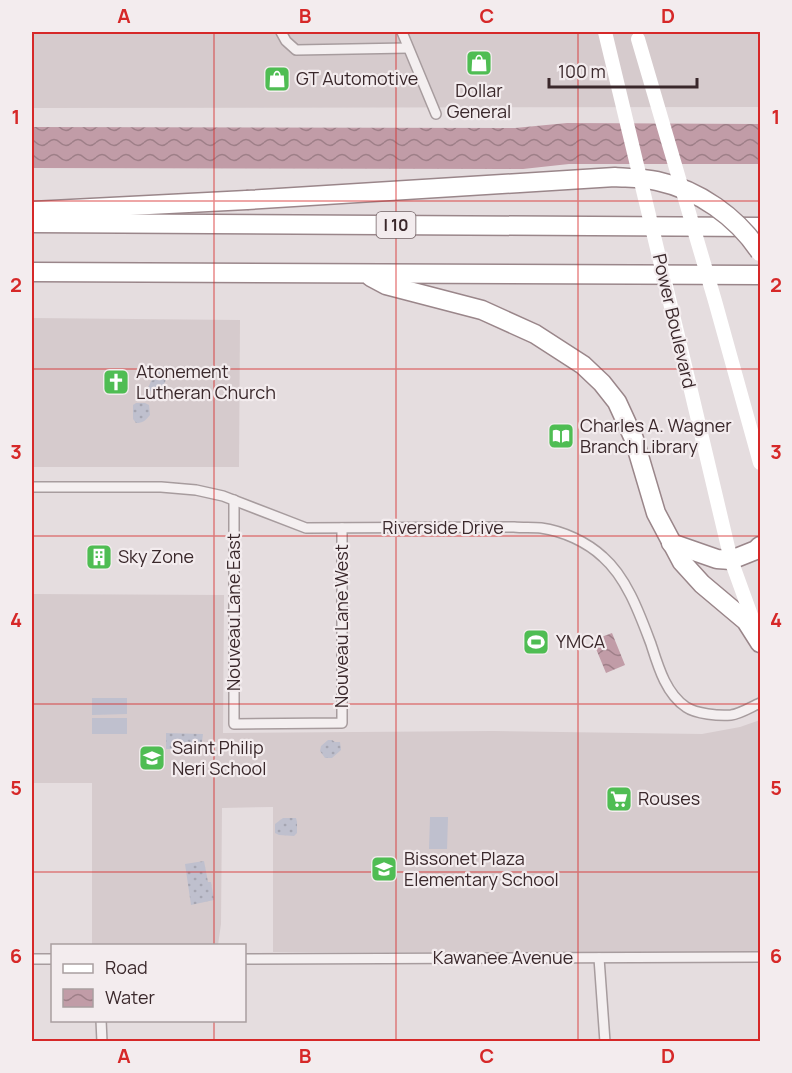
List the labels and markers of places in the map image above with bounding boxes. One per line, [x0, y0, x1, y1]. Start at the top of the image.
shop icon: Dollar General [464, 48, 494, 78]
shop icon: GT Automotive [262, 64, 292, 94]
place label: GT Automotive [296, 66, 418, 90]
place label: Dollar General [447, 78, 511, 123]
place label: Atonement Lutheran Church [136, 359, 276, 404]
church icon: Atonement Lutheran Church [101, 367, 131, 397]
place label: Charles A. Wagner Branch Library [580, 413, 732, 458]
library icon: Charles A. Wagner Branch Library [546, 421, 576, 451]
building icon: Sky Zone [84, 542, 114, 572]
place label: Sky Zone [118, 544, 194, 568]
sports icon: YMCA [521, 627, 551, 657]
place label: YMCA [556, 629, 606, 653]
place label: Saint Philip Neri School [172, 735, 266, 780]
school or university icon: Saint Philip Neri School [137, 743, 167, 773]
supermarket icon: Rouses [604, 784, 634, 814]
place label: Rouses [638, 786, 700, 810]
place label: Bissonet Plaza Elementary School [404, 846, 559, 891]
school or university icon: Bissonet Plaza Elementary School [369, 854, 399, 884]

